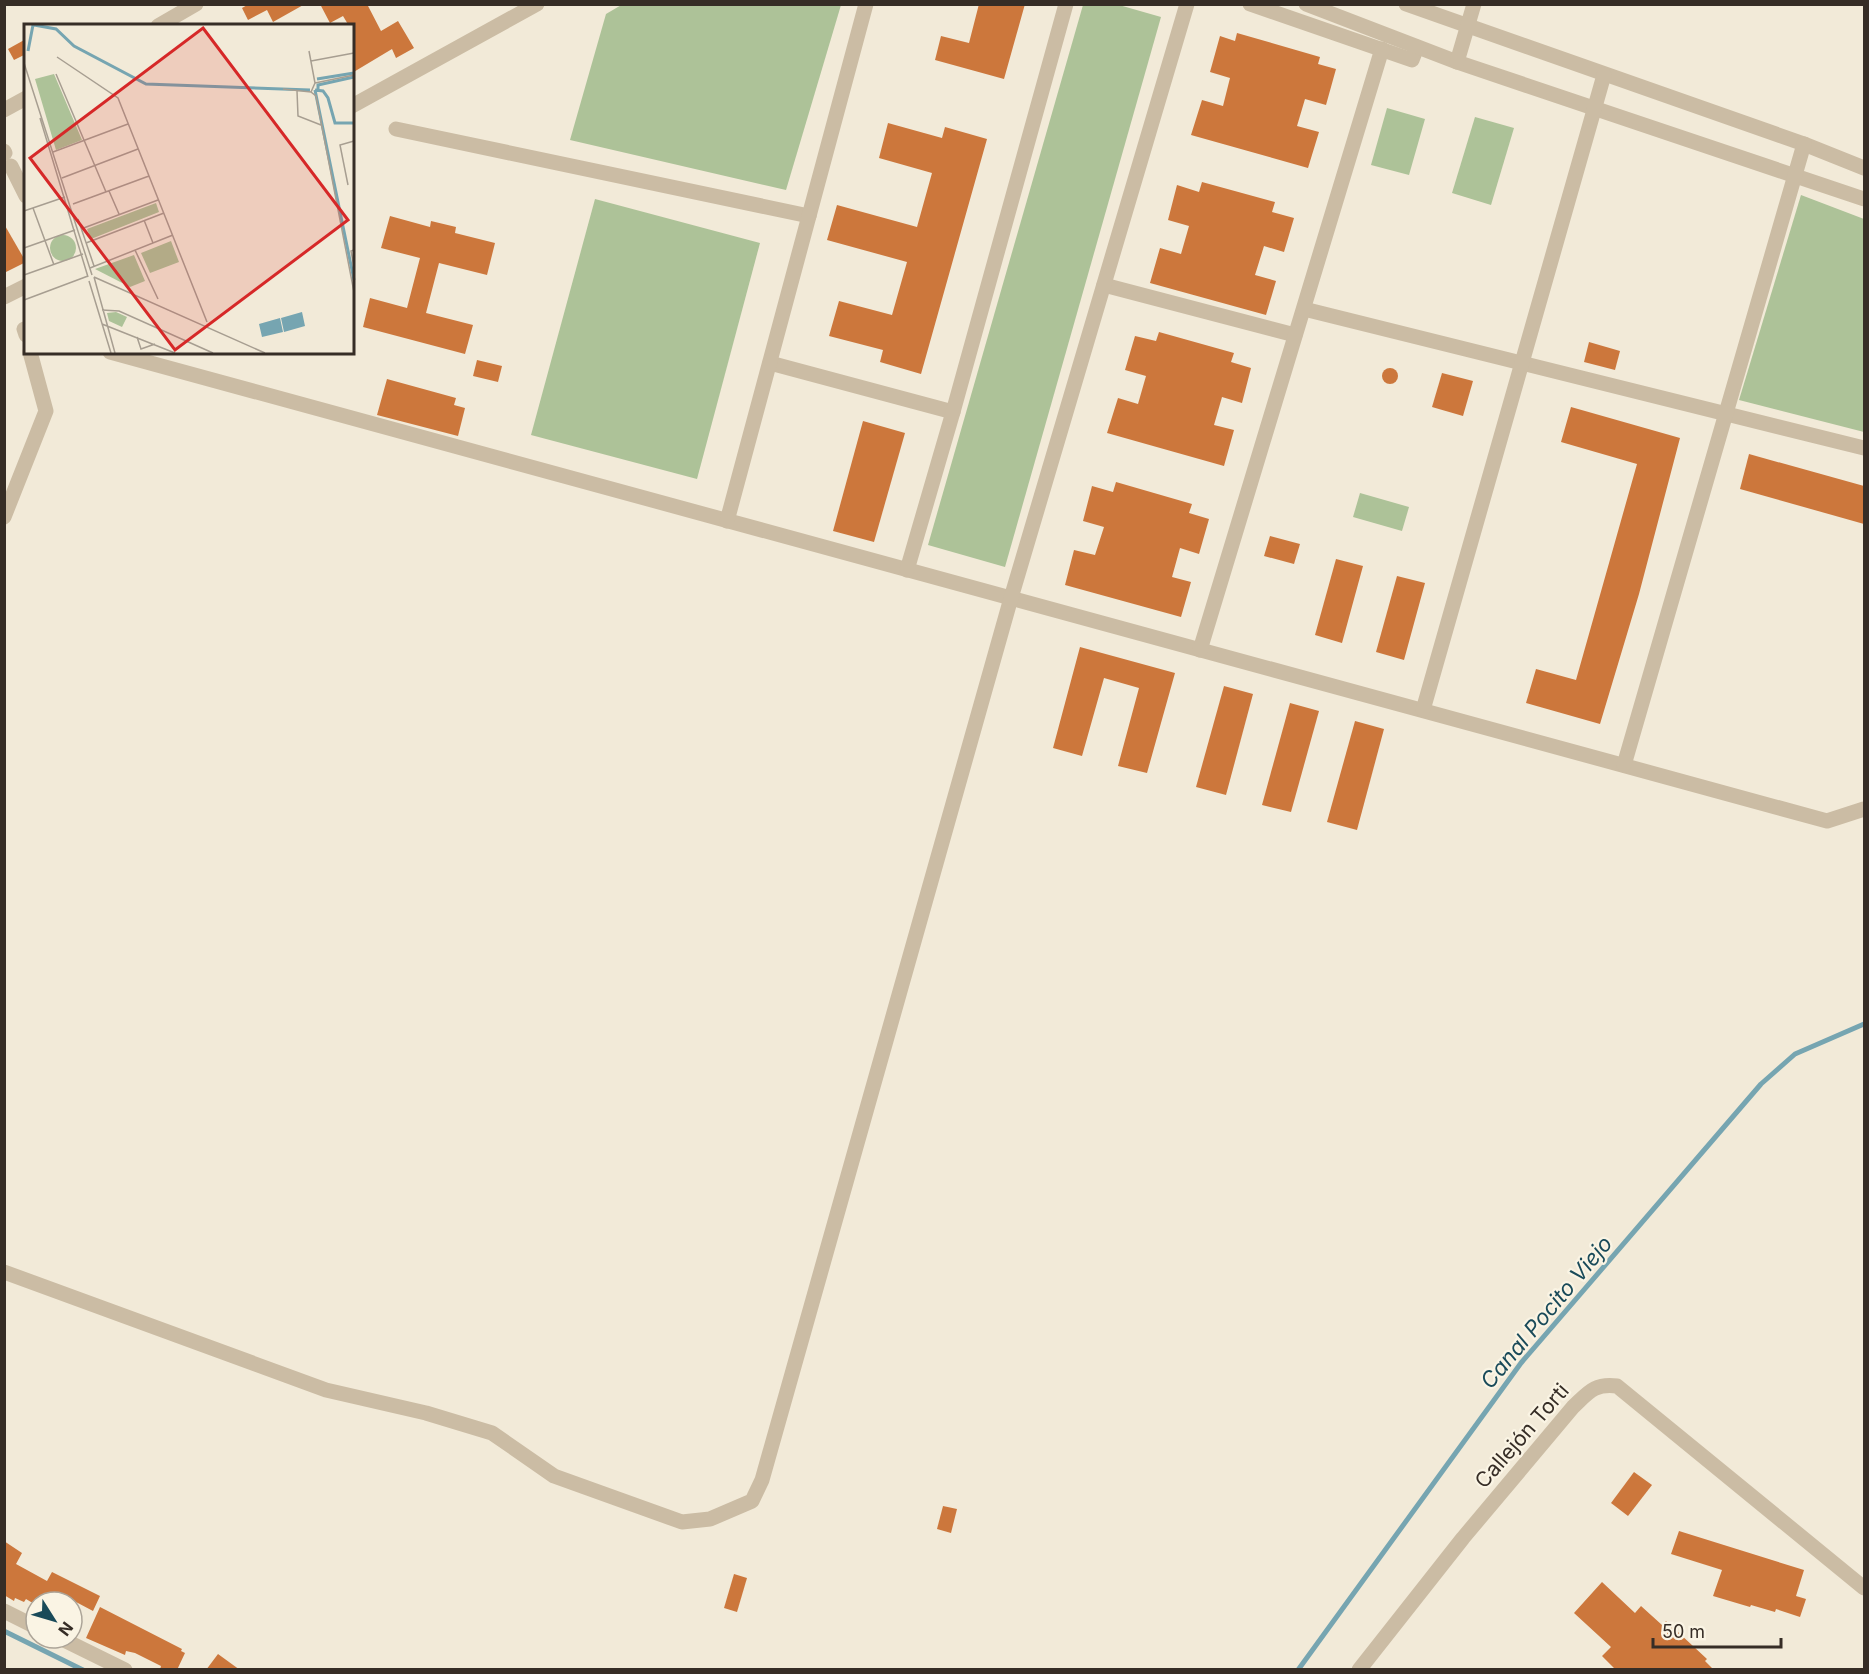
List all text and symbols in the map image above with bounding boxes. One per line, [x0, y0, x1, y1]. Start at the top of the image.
inset map [24, 24, 354, 354]
water label: Canal Pocito Viejo [1475, 1231, 1617, 1393]
street label: Callejón Torti [1469, 1378, 1574, 1493]
north arrow [24, 1590, 84, 1650]
scale bar [1653, 1611, 1780, 1649]
text: N [54, 1618, 78, 1640]
text: 50 m [1662, 1621, 1705, 1642]

